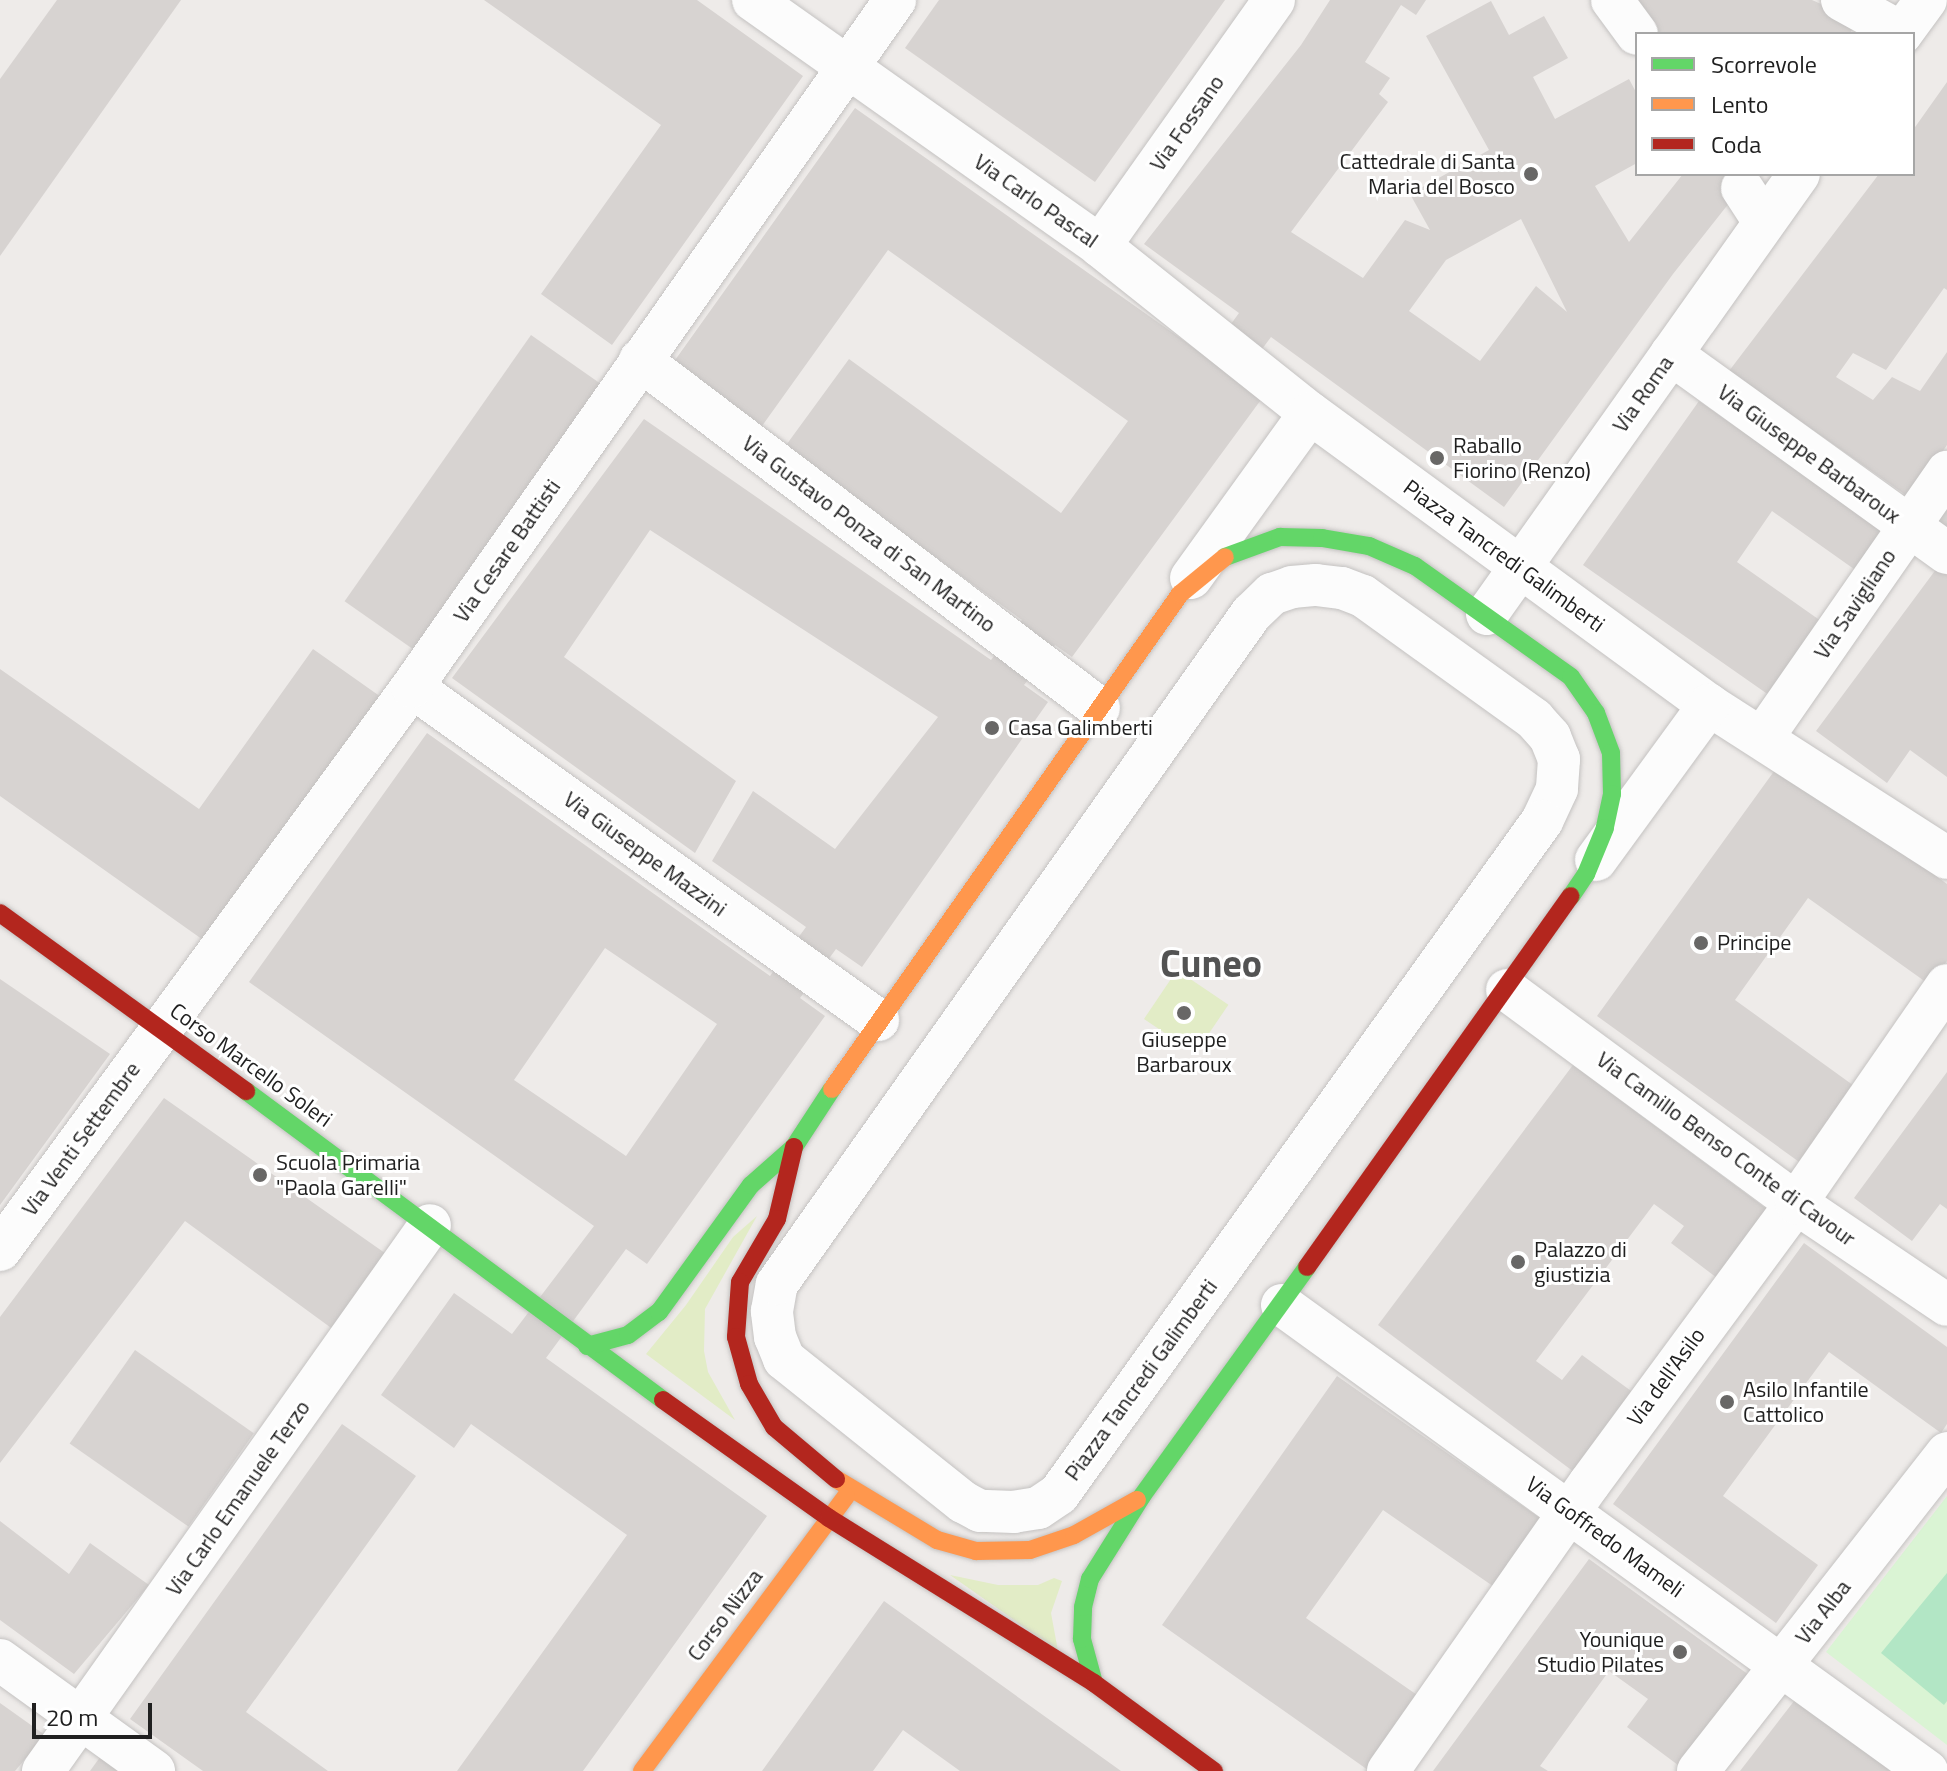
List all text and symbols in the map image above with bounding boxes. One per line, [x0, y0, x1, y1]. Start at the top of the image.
legend [1635, 32, 1915, 176]
text: Scorrevole [1711, 46, 1817, 82]
street label: Via Fossano [1144, 70, 1230, 176]
text: Lento [1711, 86, 1768, 122]
text: Coda [1711, 126, 1761, 162]
street label: Via Carlo Pascal [969, 148, 1103, 254]
place label: Cattedrale di Santa Maria del Bosco [1339, 148, 1515, 200]
marker: Cattedrale di Santa Maria del Bosco [1522, 165, 1540, 183]
street label: Via Roma [1607, 350, 1679, 438]
street label: Via Giuseppe Barbaroux [1712, 379, 1906, 529]
street label: Via Gustavo Ponza di San Martino [737, 430, 1001, 638]
place label: Raballo Fiorino (Renzo) [1453, 432, 1591, 484]
marker: Raballo Fiorino (Renzo) [1428, 449, 1446, 467]
street label: Via Cesare Battisti [448, 474, 566, 628]
street label: Piazza Tancredi Galimberti [1398, 474, 1610, 638]
street label: Via Savigliano [1808, 544, 1902, 664]
place label: Casa Galimberti [1008, 715, 1153, 741]
marker: Casa Galimberti [983, 719, 1001, 737]
street label: Via Giuseppe Mazzini [558, 786, 732, 922]
place label: Principe [1717, 930, 1791, 956]
marker: Principe [1692, 934, 1710, 952]
district label: Cuneo [1160, 941, 1262, 987]
street label: Corso Marcello Soleri [165, 997, 337, 1133]
marker: Giuseppe Barbaroux [1175, 1004, 1193, 1022]
place label: Giuseppe Barbaroux [1136, 1026, 1232, 1078]
street label: Via Camillo Benso Conte di Cavour [1591, 1046, 1861, 1252]
street label: Via Venti Settembre [16, 1057, 146, 1221]
place label: Scuola Primaria "Paola Garelli" [276, 1149, 420, 1200]
marker: Scuola Primaria "Paola Garelli" [251, 1166, 269, 1184]
place label: Palazzo di giustizia [1534, 1236, 1627, 1288]
marker: Palazzo di giustizia [1509, 1253, 1527, 1271]
street label: Piazza Tancredi Galimberti [1059, 1274, 1223, 1486]
street label: Via dell'Asilo [1622, 1323, 1710, 1431]
place label: Asilo Infantile Cattolico [1743, 1376, 1869, 1428]
marker: Asilo Infantile Cattolico [1718, 1393, 1736, 1411]
street label: Via Carlo Emanuele Terzo [160, 1395, 316, 1601]
street label: Via Goffredo Mameli [1521, 1471, 1689, 1603]
street label: Corso Nizza [682, 1564, 768, 1666]
street label: Via Alba [1790, 1575, 1856, 1649]
place label: Younique Studio Pilates [1537, 1626, 1664, 1678]
marker: Younique Studio Pilates [1671, 1643, 1689, 1661]
scale bar [36, 1687, 156, 1737]
text: 20 m [46, 1699, 98, 1735]

